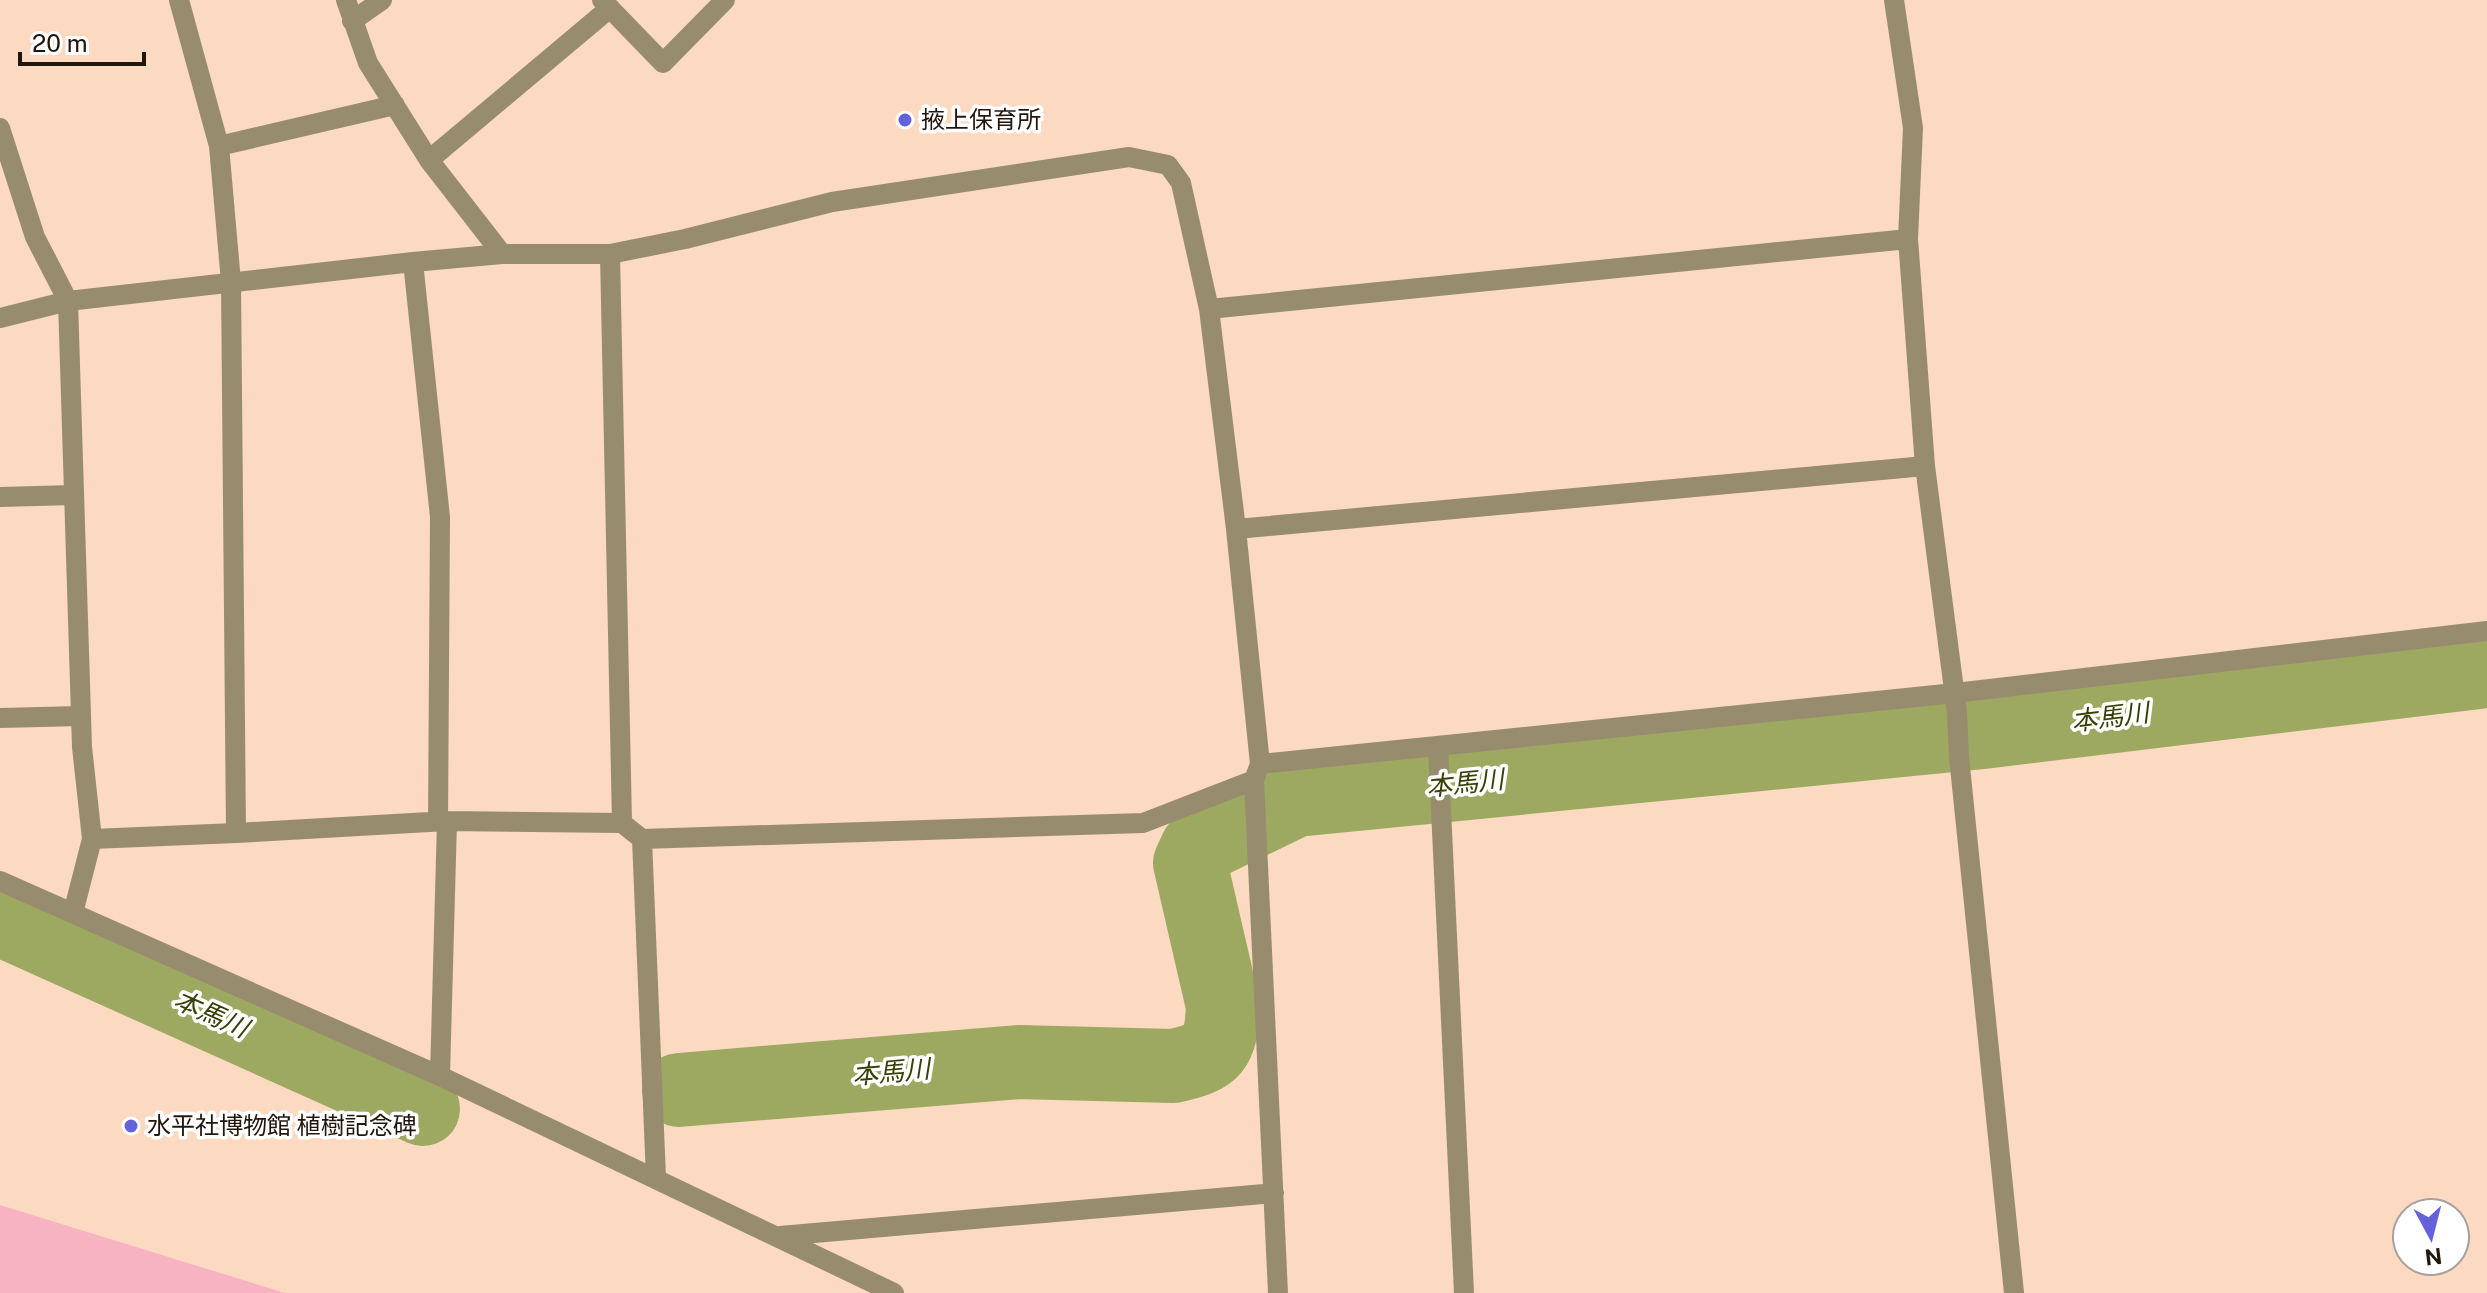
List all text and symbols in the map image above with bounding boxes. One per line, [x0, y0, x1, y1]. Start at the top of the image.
scale bar [20, 16, 144, 66]
text: 20 m [32, 29, 88, 57]
place label: 掖上保育所 [921, 105, 1041, 133]
marker: 掖上保育所 [896, 111, 914, 129]
water label: 本馬川 [2069, 696, 2154, 737]
water label: 本馬川 [1425, 763, 1508, 802]
water label: 本馬川 [169, 984, 256, 1045]
water label: 本馬川 [851, 1052, 934, 1090]
place label: 水平社博物館 植樹記念碑 [147, 1111, 417, 1139]
marker: 水平社博物館 植樹記念碑 [122, 1117, 140, 1135]
north arrow [2391, 1197, 2471, 1277]
text: N [2423, 1243, 2444, 1271]

